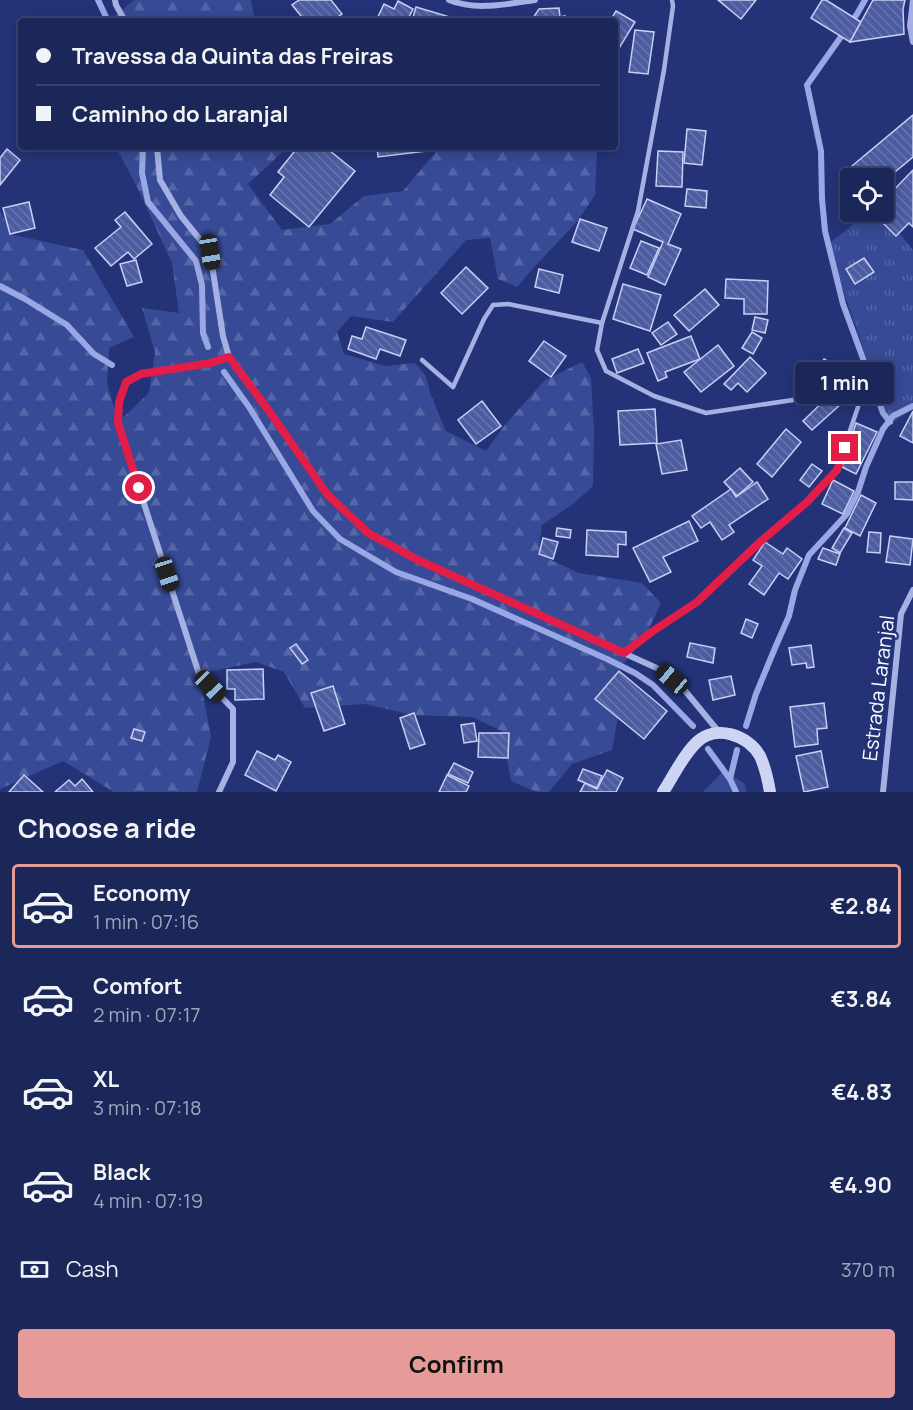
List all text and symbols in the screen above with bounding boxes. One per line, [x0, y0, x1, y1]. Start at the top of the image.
text: Travessa da Quinta das Freiras [72, 41, 393, 71]
text: Caminho do Laranjal [72, 99, 289, 129]
map controls [840, 168, 894, 222]
button: locate [840, 168, 894, 222]
car [198, 233, 222, 271]
callout: 1 min [796, 361, 894, 403]
text: 1 min [820, 369, 869, 396]
route end [831, 434, 858, 461]
route start [125, 474, 152, 501]
car [153, 554, 181, 594]
street label: Estrada Laranjal [856, 614, 900, 762]
car [652, 661, 692, 697]
car [191, 667, 229, 705]
text: Choose a ride [18, 809, 196, 846]
text: Economy [93, 878, 191, 908]
icon: car [21, 879, 75, 933]
text: €2.84 [830, 891, 892, 921]
text: 1 min · 07:16 [93, 908, 199, 935]
text: Comfort [93, 971, 182, 1001]
icon: car [21, 972, 75, 1026]
text: €3.84 [831, 984, 892, 1014]
text: 2 min · 07:17 [93, 1001, 201, 1028]
text: XL [93, 1064, 119, 1094]
icon: car [21, 1065, 75, 1119]
text: €4.83 [832, 1077, 892, 1107]
text: 3 min · 07:18 [93, 1094, 202, 1121]
text: Black [93, 1157, 150, 1187]
icon: car [21, 1158, 75, 1212]
text: €4.90 [830, 1170, 892, 1200]
text: 4 min · 07:19 [93, 1187, 203, 1214]
icon: cash [18, 1253, 51, 1286]
text: Cash [66, 1254, 119, 1284]
text: 370 m [841, 1256, 895, 1283]
button: Confirm [18, 1329, 895, 1398]

